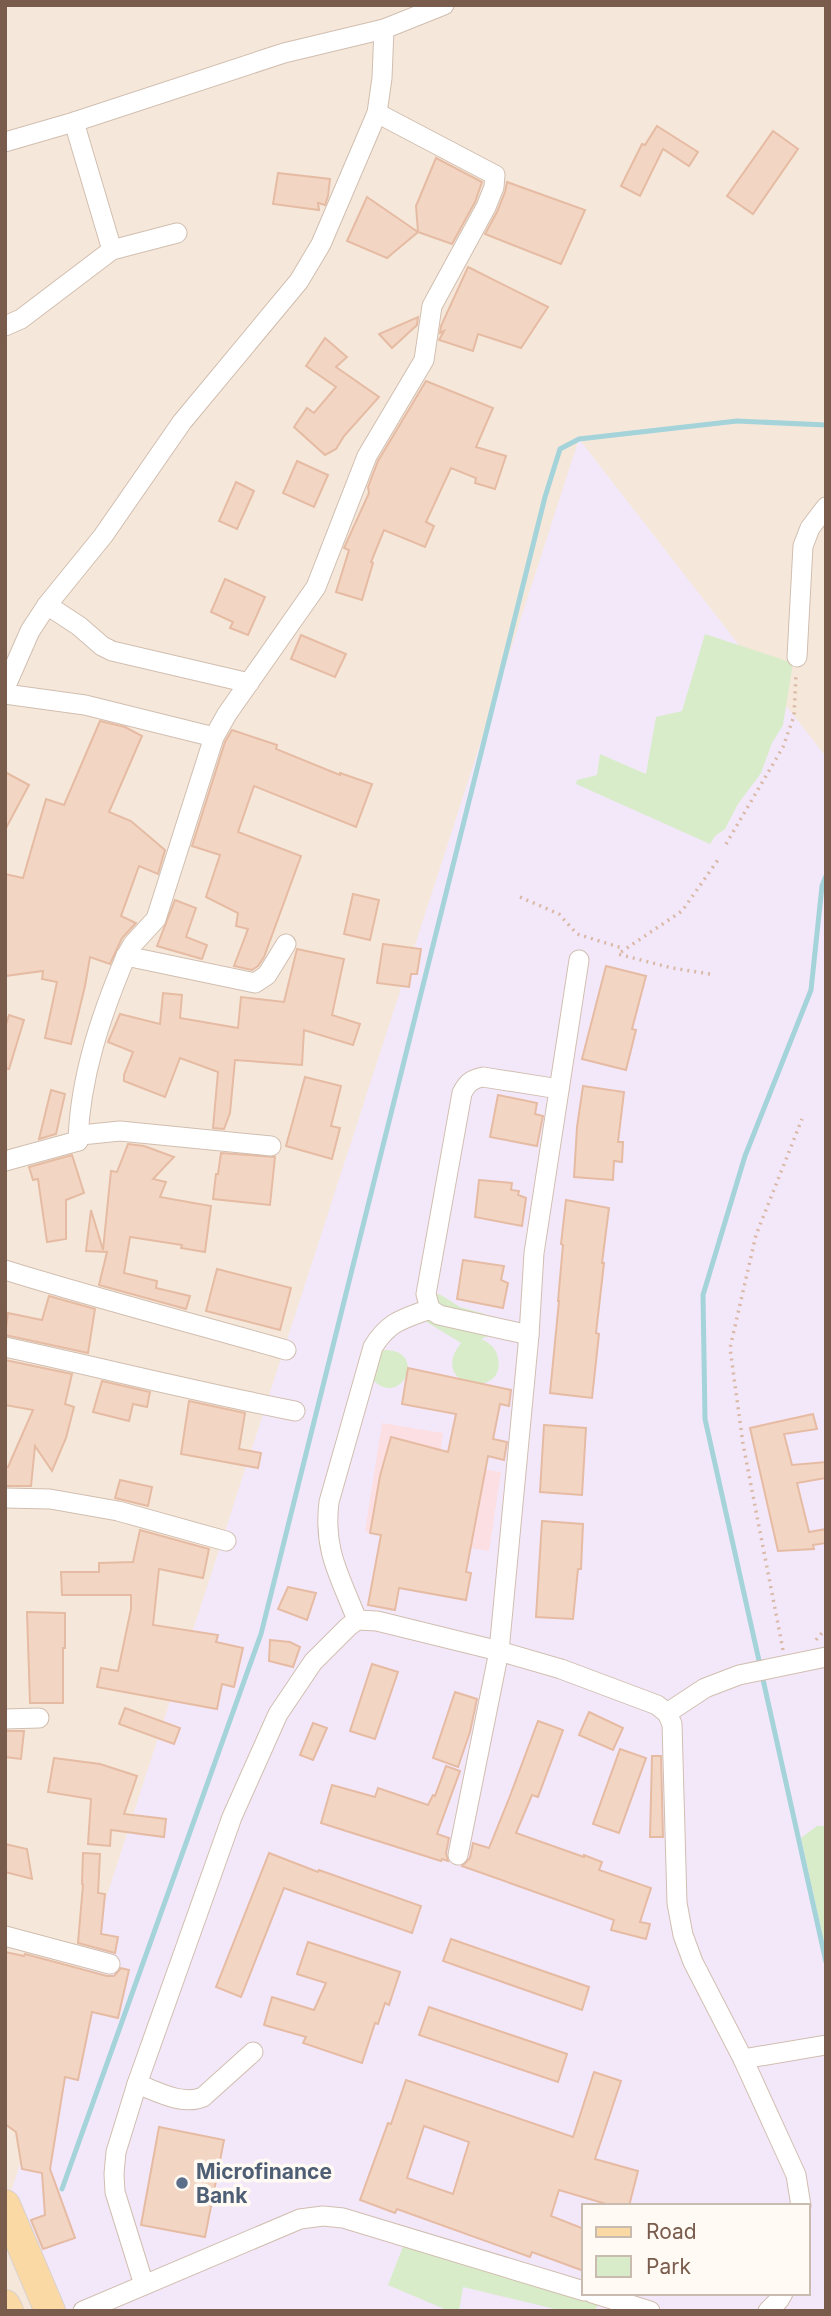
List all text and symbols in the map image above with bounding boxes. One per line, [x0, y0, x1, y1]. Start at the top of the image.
place label: Microfinance Bank [196, 2159, 332, 2208]
marker: Microfinance Bank [174, 2175, 190, 2191]
legend [582, 2204, 810, 2295]
text: Road [646, 2219, 697, 2244]
text: Park [646, 2254, 691, 2279]

